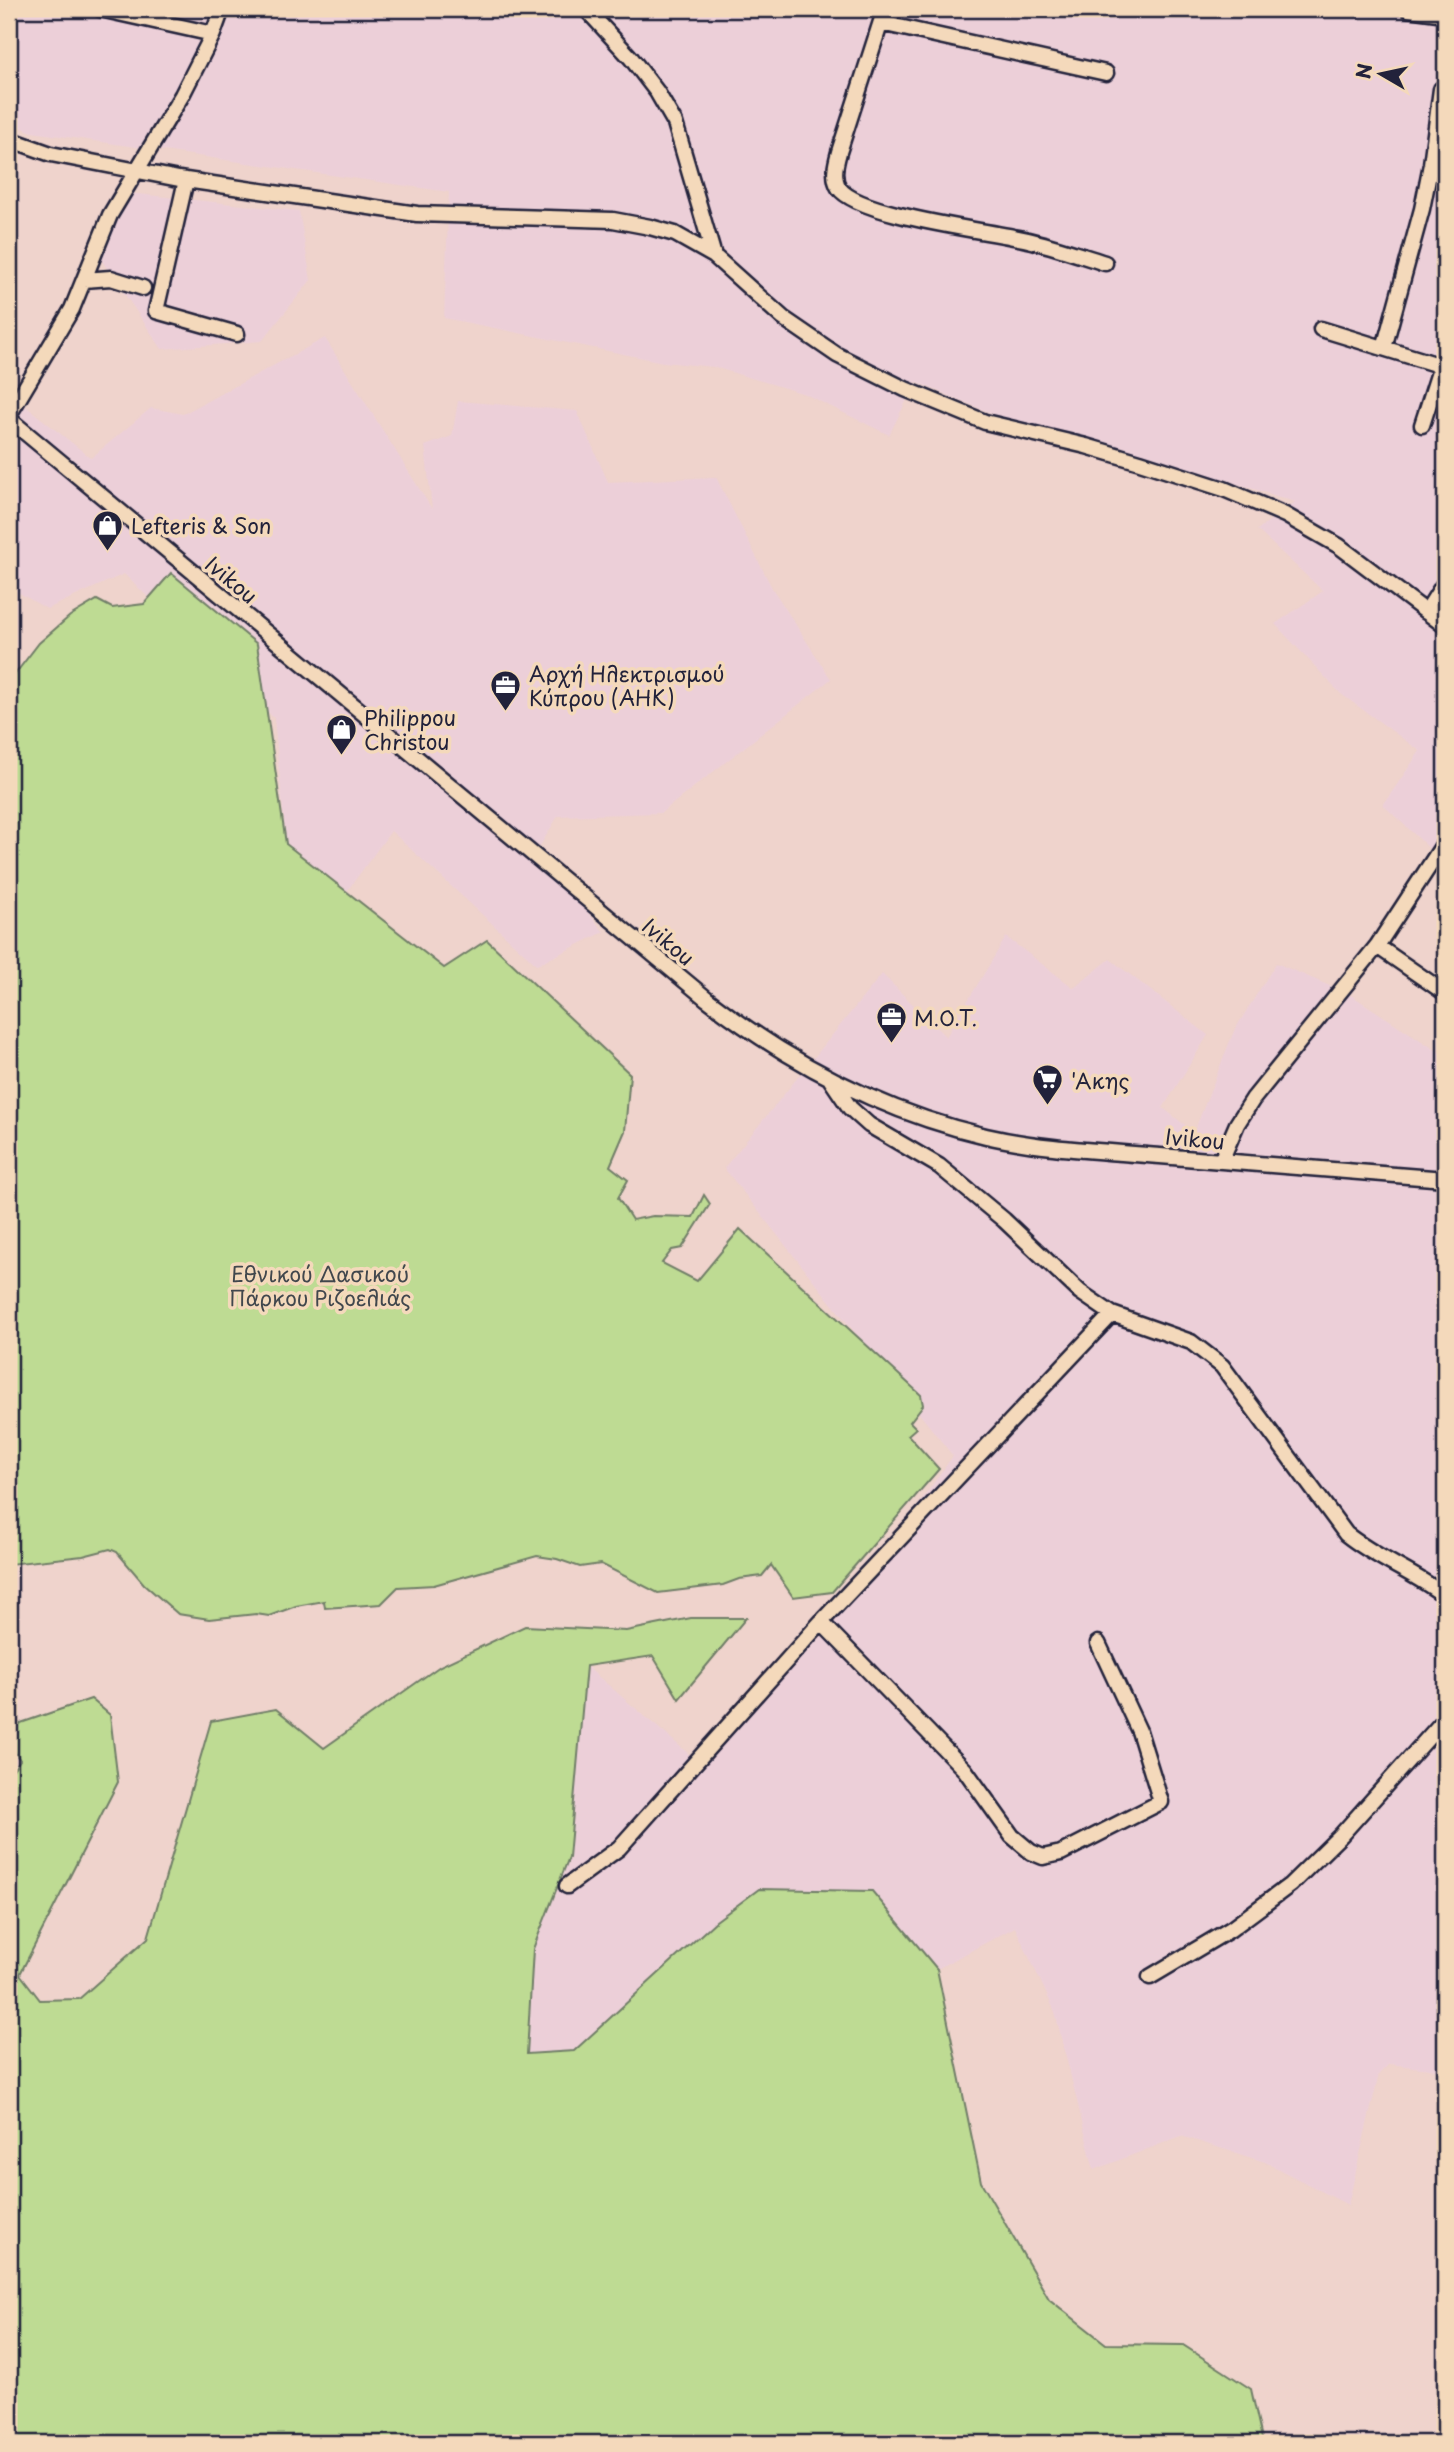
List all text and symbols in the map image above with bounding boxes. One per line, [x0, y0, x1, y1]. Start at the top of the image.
north arrow [1346, 38, 1416, 108]
text: N [1348, 62, 1378, 81]
shop icon: Lefteris & Son [91, 508, 125, 552]
place label: Lefteris & Son [131, 509, 271, 541]
street label: Ivikou [199, 547, 265, 611]
place label: Αρχή Ηλεκτρισμού Κύπρου (ΑΗΚ) [529, 657, 725, 713]
office icon: Αρχή Ηλεκτρισμού Κύπρου (ΑΗΚ) [489, 668, 523, 712]
place label: Philippou Christou [364, 701, 456, 757]
shop icon: Philippou Christou [324, 712, 358, 756]
street label: Ivikou [636, 909, 702, 973]
office icon: M.O.T. [874, 1000, 908, 1044]
place label: M.O.T. [914, 1001, 977, 1033]
supermarket icon: 'Ακης [1031, 1063, 1065, 1107]
place label: 'Ακης [1071, 1064, 1129, 1096]
street label: Ivikou [1164, 1119, 1226, 1157]
park label: Εθνικού Δασικού Πάρκου Ριζοελιάς [229, 1257, 411, 1313]

